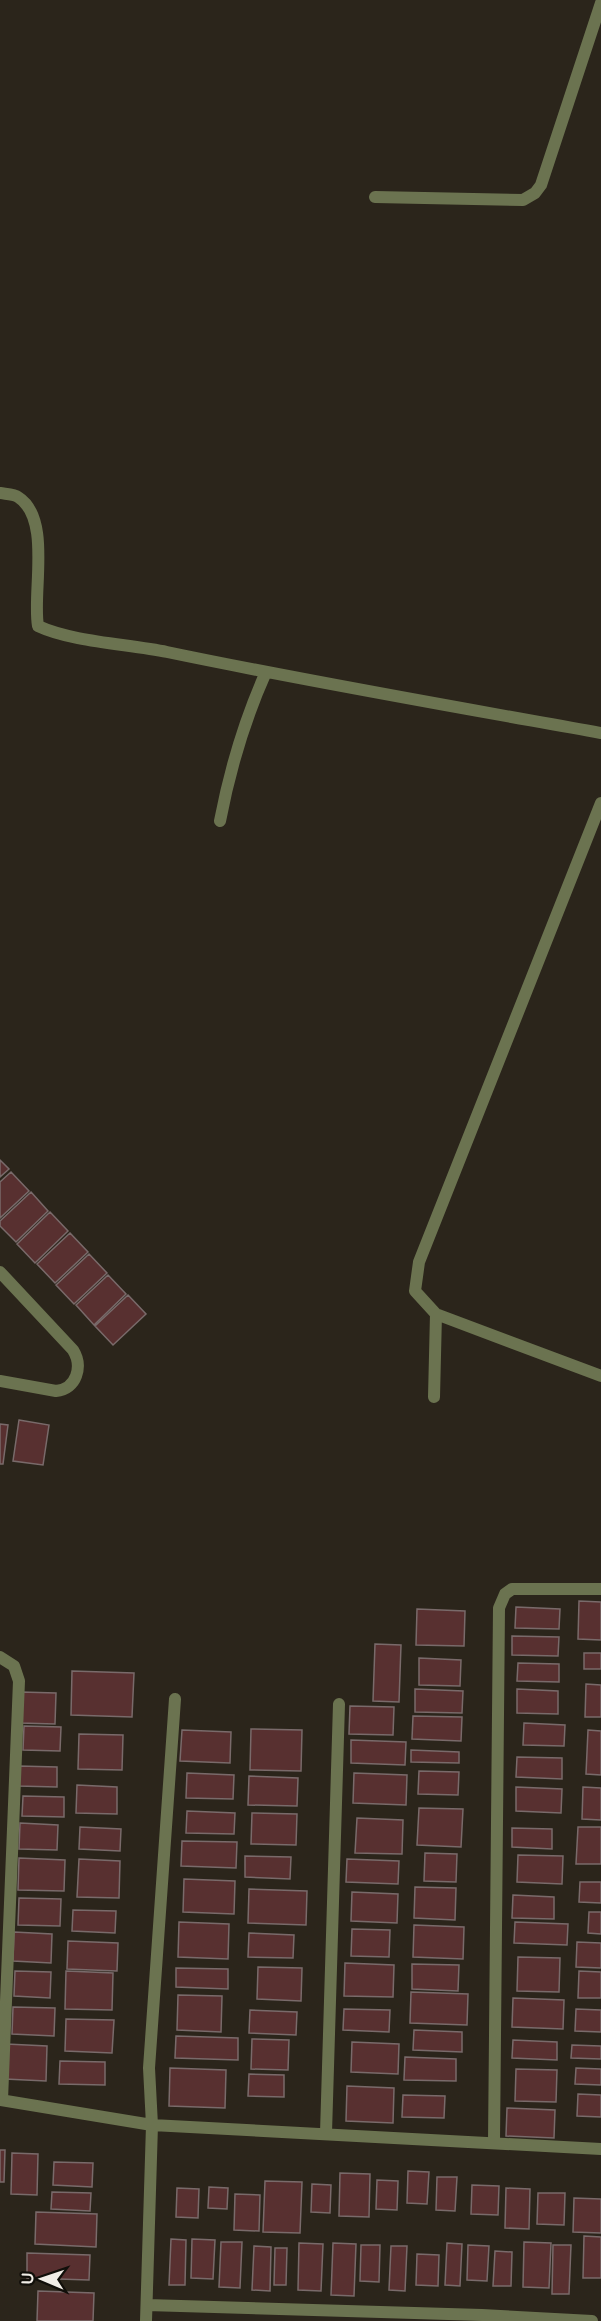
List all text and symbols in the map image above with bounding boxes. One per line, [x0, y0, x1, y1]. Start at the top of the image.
north arrow [12, 2249, 72, 2309]
text: U [18, 2272, 38, 2285]

